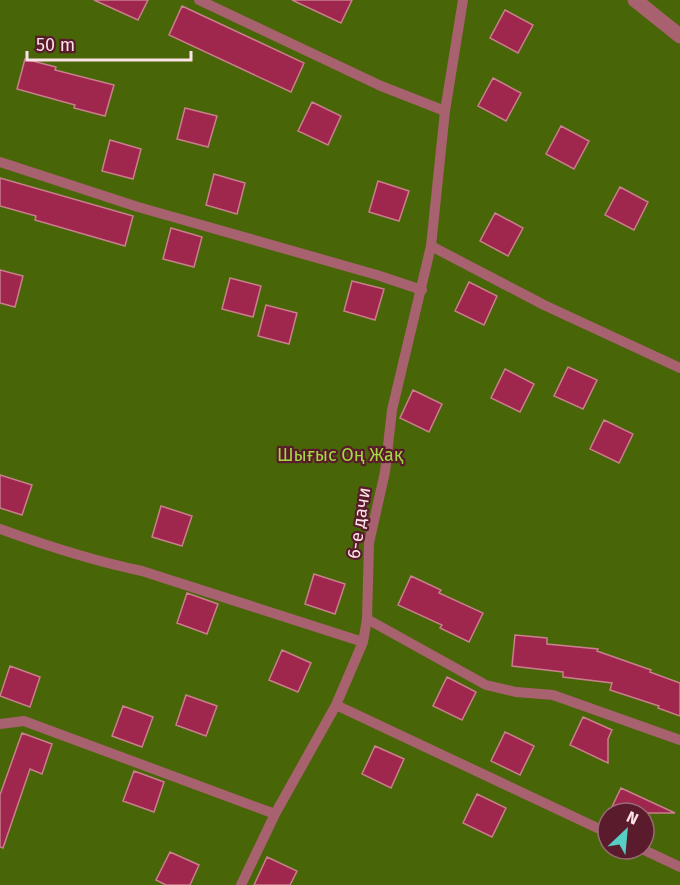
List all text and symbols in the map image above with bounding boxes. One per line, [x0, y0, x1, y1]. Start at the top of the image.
scale bar [27, 24, 190, 62]
text: 50 m [36, 34, 75, 56]
park label: Шығыс Оң Жақ [277, 444, 404, 466]
street label: 6-е дачи [343, 486, 375, 560]
north arrow [596, 801, 656, 861]
text: N [623, 807, 641, 829]

